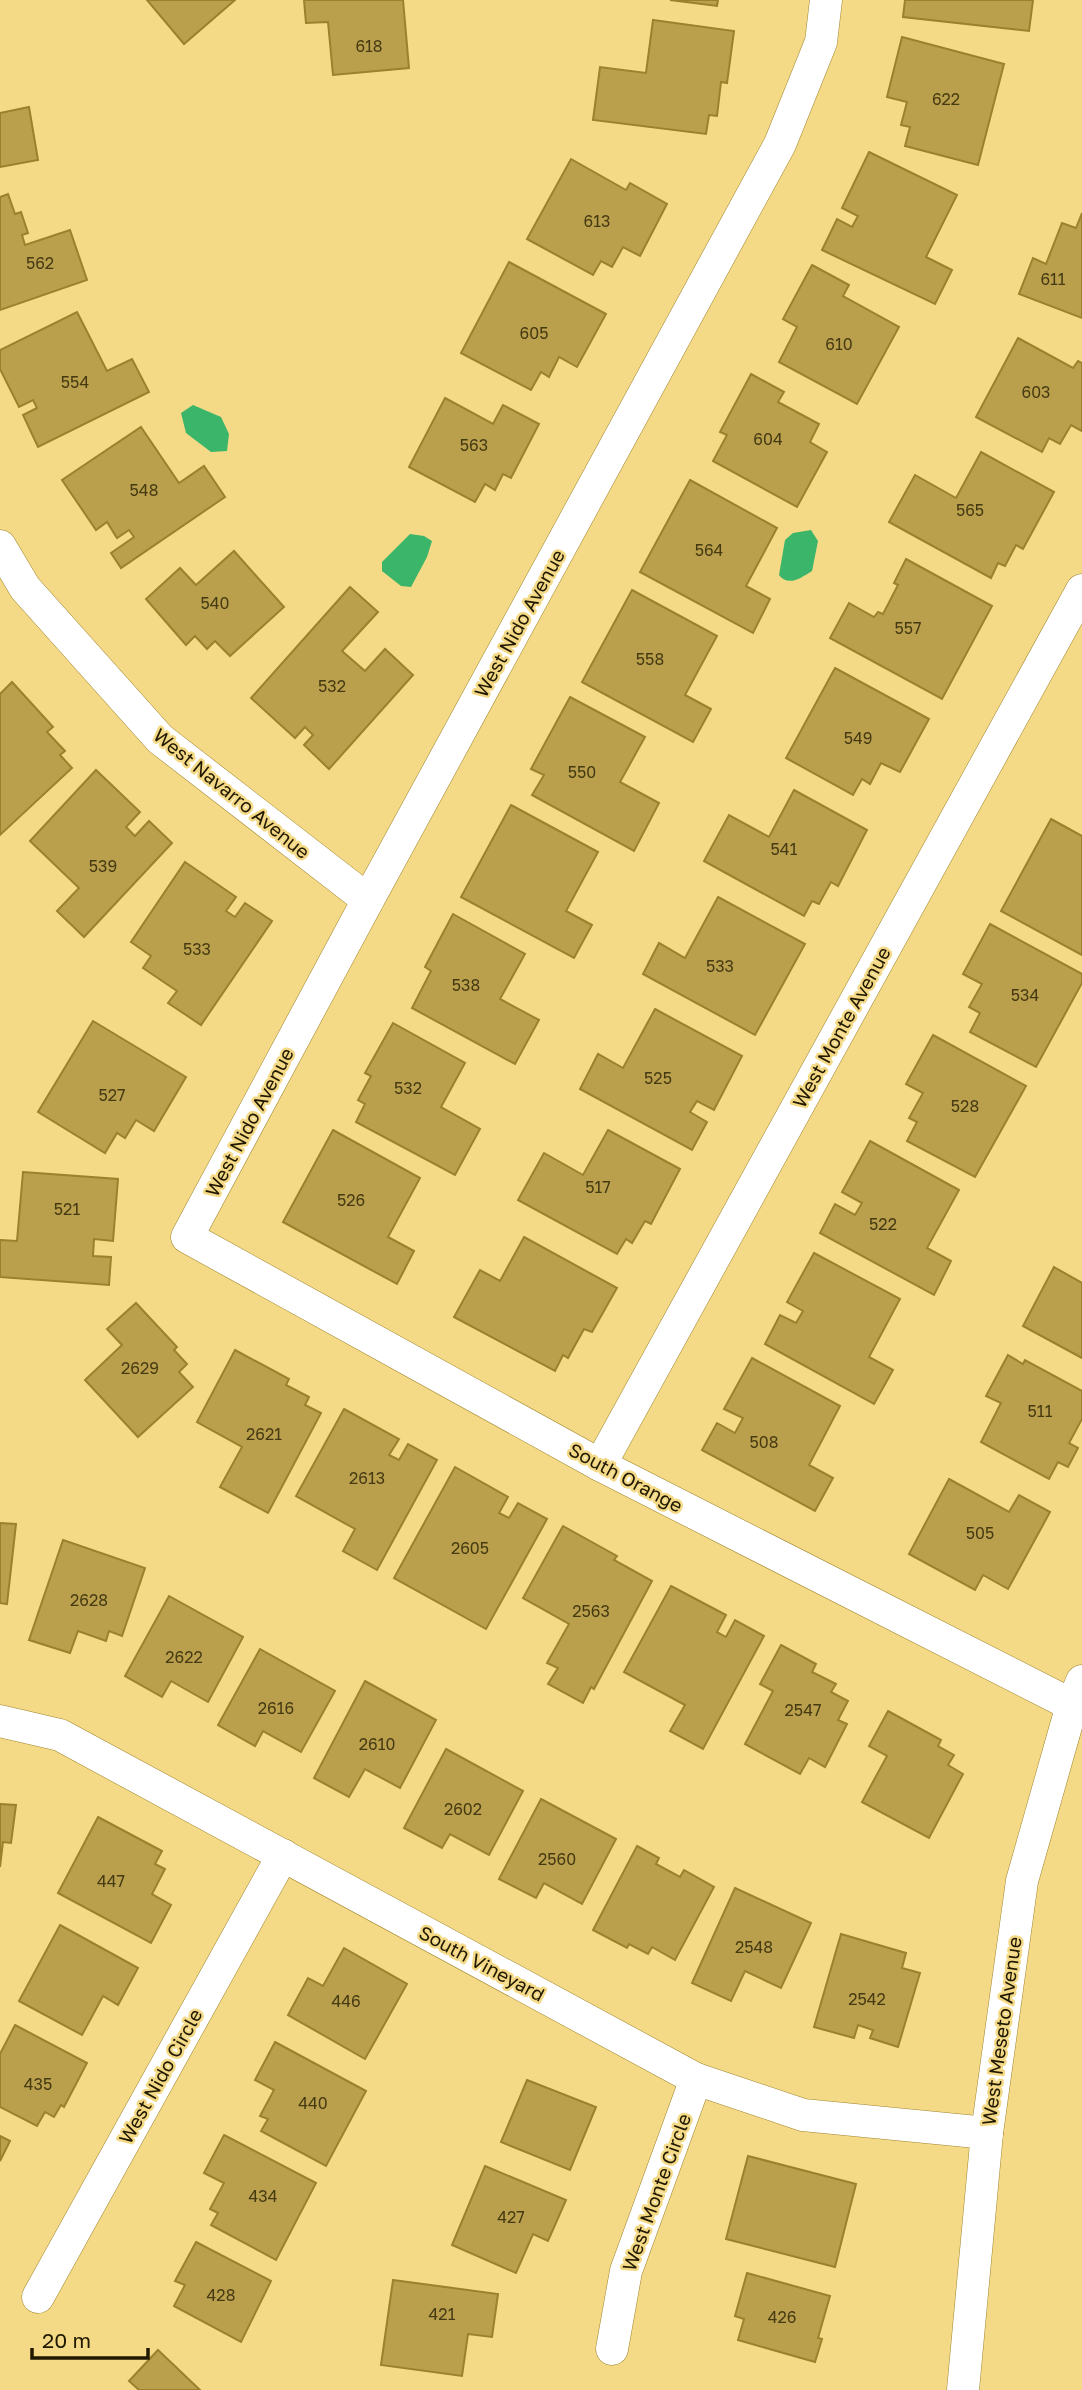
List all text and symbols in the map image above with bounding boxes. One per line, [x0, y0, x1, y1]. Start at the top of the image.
house number: 618 [355, 36, 383, 56]
house number: 622 [932, 89, 960, 109]
house number: 613 [584, 211, 610, 231]
house number: 562 [26, 253, 54, 273]
house number: 611 [1040, 269, 1066, 289]
house number: 605 [520, 323, 548, 343]
house number: 610 [825, 334, 853, 354]
house number: 554 [61, 372, 89, 392]
house number: 603 [1022, 382, 1050, 402]
house number: 604 [753, 429, 783, 449]
house number: 563 [460, 435, 488, 455]
house number: 548 [130, 480, 158, 500]
house number: 565 [956, 500, 984, 520]
house number: 564 [695, 540, 723, 560]
street label: West Nido Avenue [469, 545, 569, 701]
house number: 540 [201, 593, 229, 613]
house number: 557 [894, 618, 922, 638]
house number: 558 [636, 649, 664, 669]
house number: 532 [318, 676, 346, 696]
street label: West Navarro Avenue [149, 723, 315, 863]
house number: 549 [844, 728, 872, 748]
house number: 550 [568, 762, 596, 782]
house number: 541 [771, 839, 798, 859]
house number: 539 [89, 856, 117, 876]
house number: 533 [183, 939, 211, 959]
street label: West Monte Avenue [787, 942, 895, 1112]
house number: 533 [706, 956, 734, 976]
house number: 538 [452, 975, 480, 995]
house number: 534 [1011, 985, 1039, 1005]
street label: West Nido Avenue [200, 1044, 298, 1200]
house number: 525 [644, 1068, 672, 1088]
house number: 532 [394, 1078, 422, 1098]
house number: 527 [98, 1085, 126, 1105]
house number: 528 [951, 1096, 979, 1116]
house number: 517 [585, 1177, 611, 1197]
house number: 526 [337, 1190, 365, 1210]
house number: 521 [54, 1199, 80, 1219]
house number: 522 [869, 1214, 897, 1234]
house number: 2629 [121, 1358, 159, 1378]
house number: 511 [1028, 1401, 1053, 1421]
house number: 2621 [246, 1424, 282, 1444]
house number: 508 [750, 1432, 778, 1452]
street label: South Orange [565, 1437, 687, 1517]
house number: 2613 [349, 1468, 385, 1488]
house number: 505 [966, 1523, 994, 1543]
house number: 2605 [451, 1538, 489, 1558]
house number: 2628 [70, 1590, 108, 1610]
house number: 2563 [572, 1601, 610, 1621]
house number: 2622 [165, 1647, 203, 1667]
house number: 2616 [258, 1698, 294, 1718]
house number: 2547 [785, 1700, 821, 1720]
house number: 2610 [359, 1734, 395, 1754]
house number: 2602 [444, 1799, 482, 1819]
house number: 2560 [538, 1849, 576, 1869]
house number: 447 [97, 1871, 125, 1891]
street label: South Vineyard [415, 1920, 549, 2006]
street label: West Meseto Avenue [976, 1935, 1026, 2127]
house number: 2548 [735, 1937, 773, 1957]
house number: 2542 [848, 1989, 886, 2009]
house number: 446 [331, 1991, 361, 2011]
street label: West Nido Circle [113, 2004, 207, 2148]
house number: 435 [24, 2074, 52, 2094]
house number: 440 [298, 2093, 328, 2113]
street label: West Monte Circle [617, 2110, 695, 2274]
house number: 434 [249, 2186, 277, 2206]
house number: 427 [497, 2207, 525, 2227]
house number: 428 [207, 2285, 235, 2305]
house number: 421 [429, 2304, 456, 2324]
house number: 426 [768, 2307, 796, 2327]
scale bar [32, 2316, 147, 2360]
text: 20 m [42, 2327, 91, 2353]

